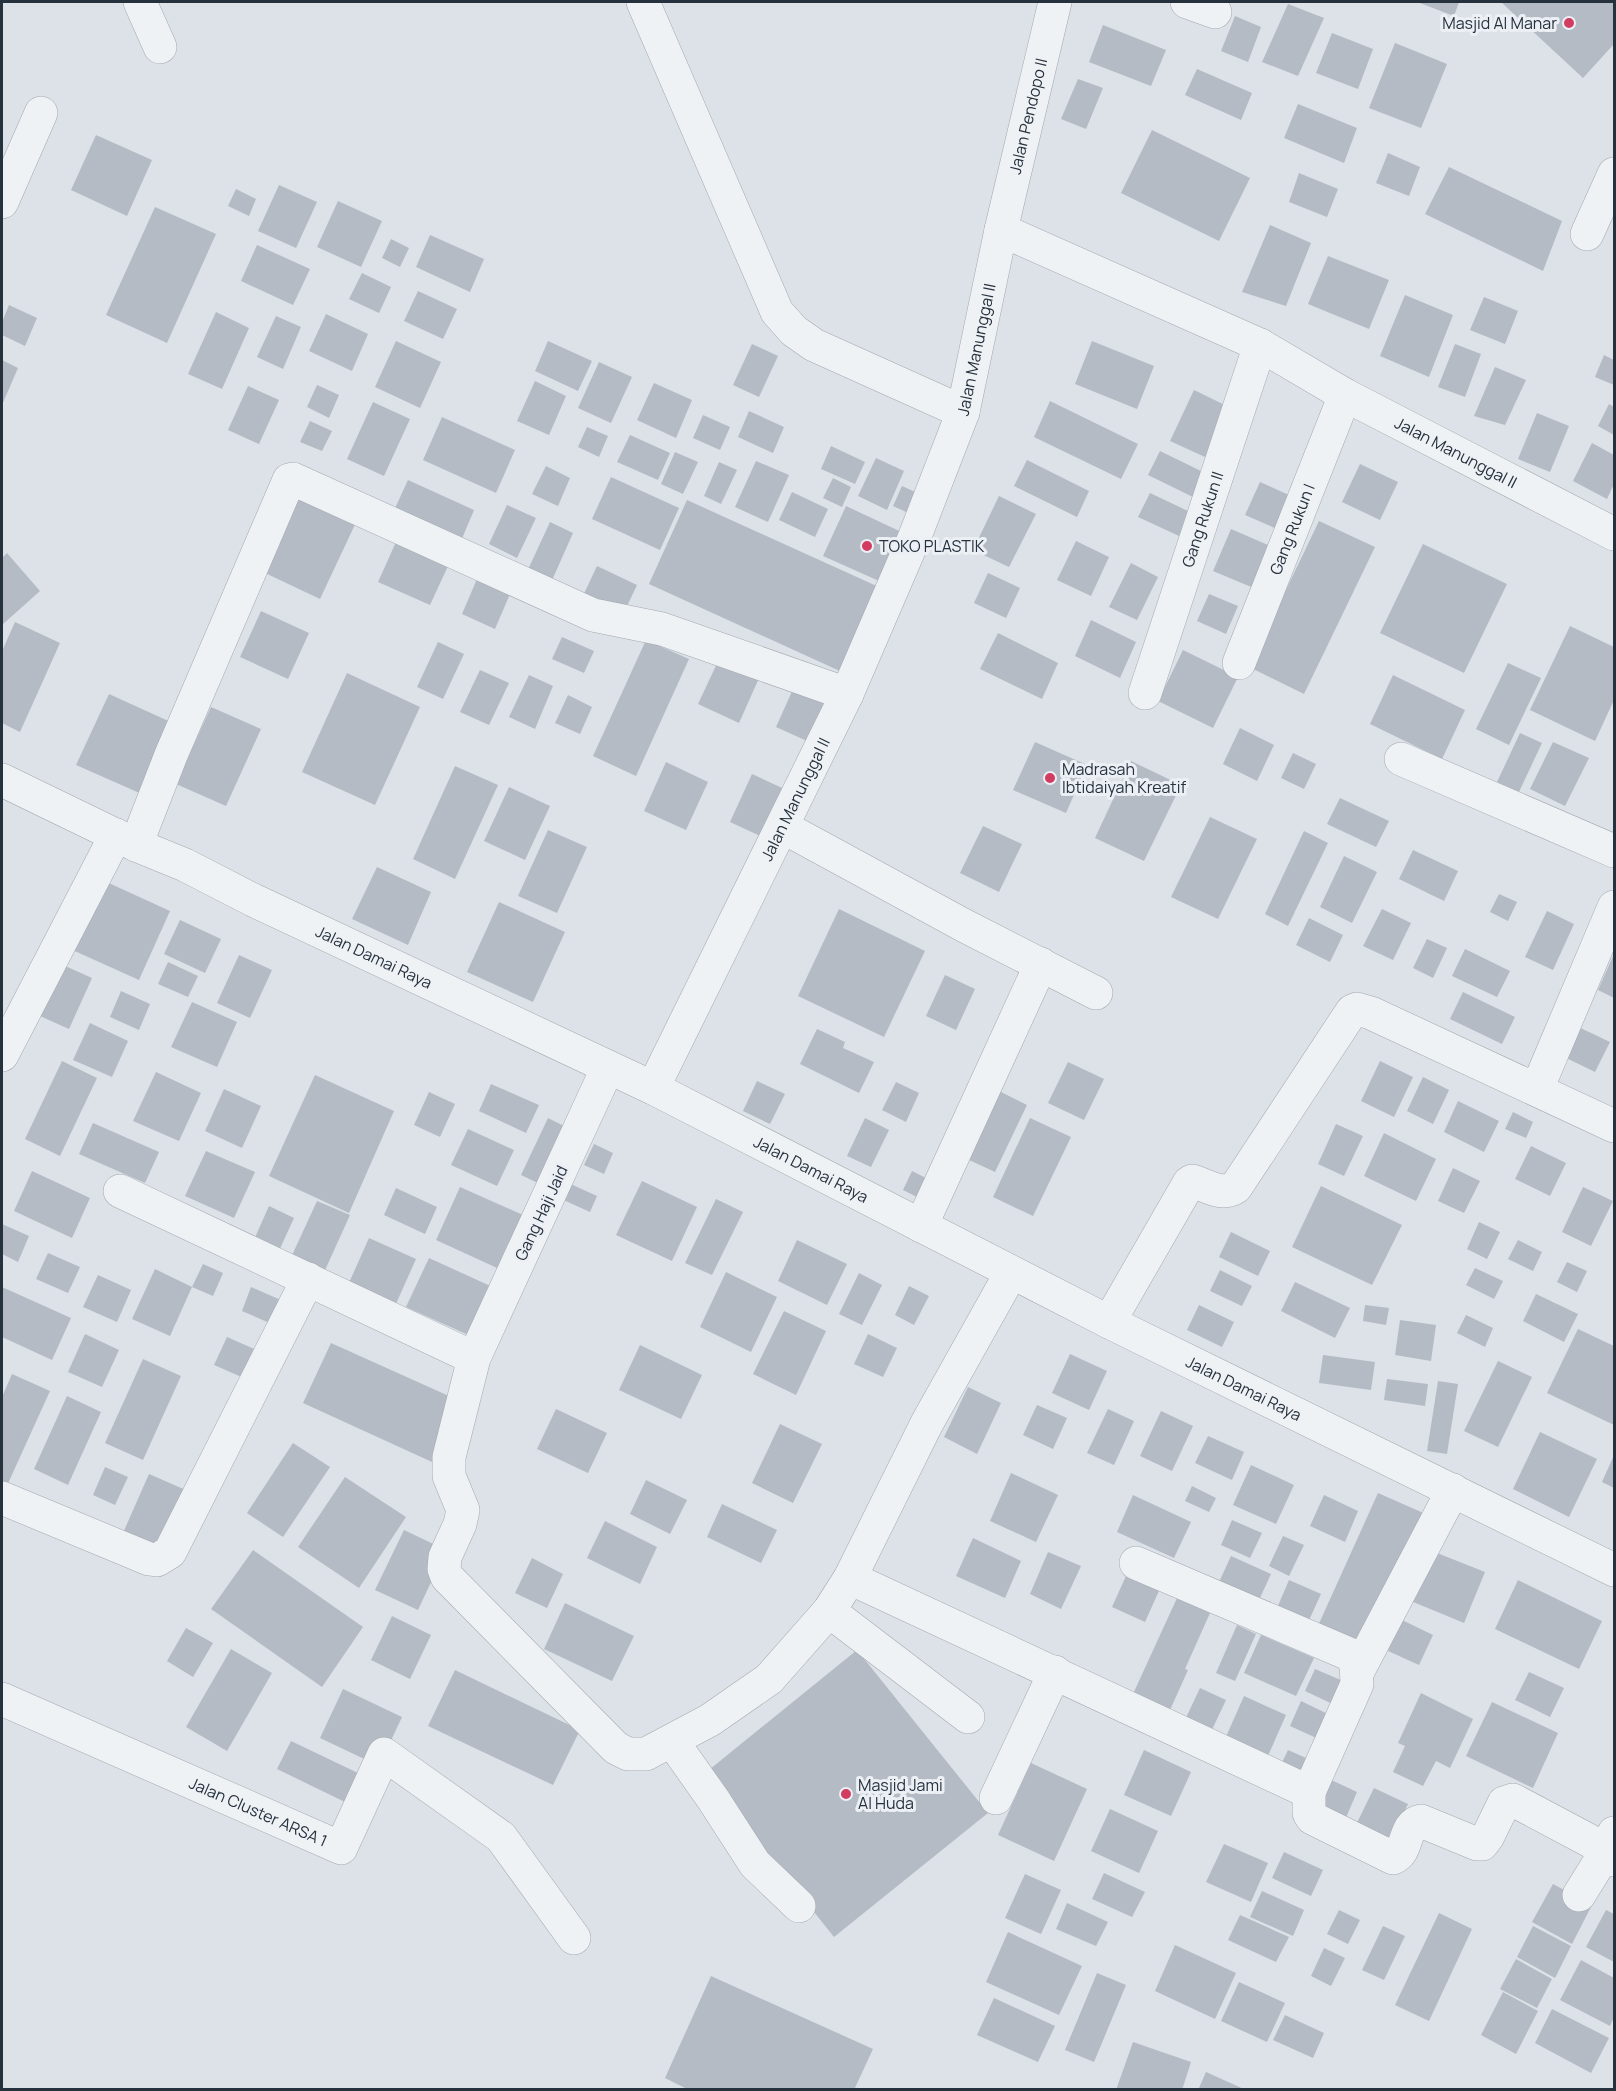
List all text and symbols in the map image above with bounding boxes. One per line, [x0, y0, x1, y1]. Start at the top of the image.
place label: Masjid Al Manar [1442, 12, 1557, 34]
marker: Masjid Al Manar [1562, 16, 1576, 30]
street label: Jalan Pendopo II [1004, 56, 1052, 176]
street label: Jalan Manunggal II [951, 281, 1001, 418]
street label: Jalan Manunggal II [1391, 412, 1521, 493]
street label: Gang Rukun II [1176, 468, 1228, 570]
street label: Gang Rukun I [1264, 480, 1320, 578]
place label: TOKO PLASTIK [879, 535, 985, 557]
marker: TOKO PLASTIK [860, 539, 874, 553]
street label: Jalan Manunggal II [756, 734, 835, 864]
place label: Madrasah Ibtidaiyah Kreatif [1062, 758, 1186, 798]
marker: Madrasah Ibtidaiyah Kreatif [1043, 771, 1057, 785]
street label: Jalan Damai Raya [312, 920, 436, 994]
street label: Jalan Damai Raya [750, 1131, 872, 1208]
street label: Gang Haji Jaid [509, 1162, 573, 1264]
street label: Jalan Damai Raya [1182, 1350, 1305, 1426]
street label: Jalan Cluster ARSA 1 [186, 1772, 331, 1852]
place label: Masjid Jami Al Huda [858, 1774, 943, 1814]
marker: Masjid Jami Al Huda [839, 1787, 853, 1801]

